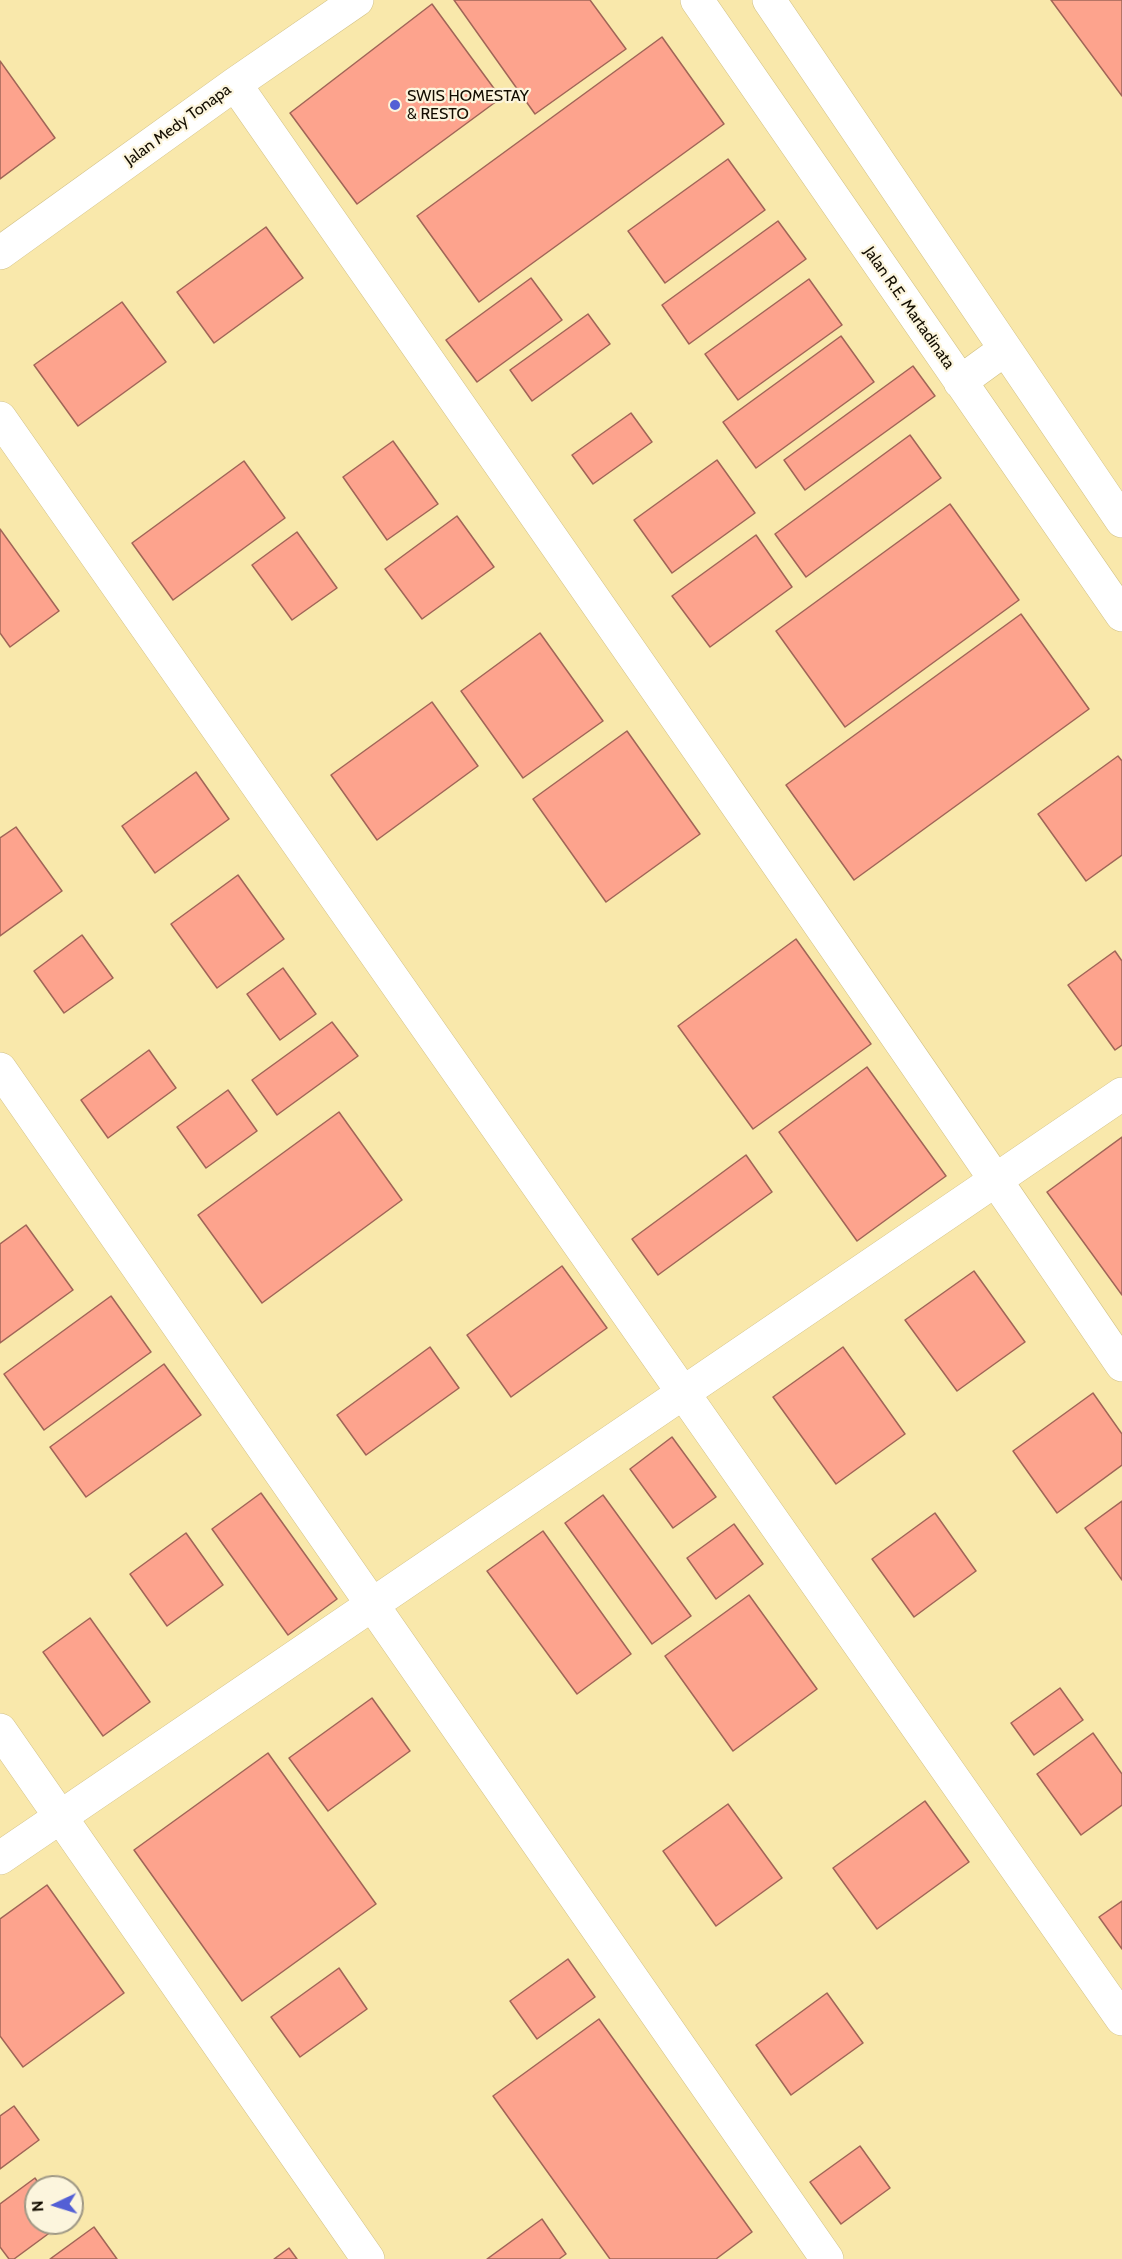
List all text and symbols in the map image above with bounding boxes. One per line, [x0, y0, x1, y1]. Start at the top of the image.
street label: Jalan Medy Tonapa [121, 80, 235, 170]
place label: SWIS HOMESTAY & RESTO [407, 86, 529, 124]
marker: SWIS HOMESTAY & RESTO [388, 98, 402, 112]
street label: Jalan R.E. Martadinata [860, 243, 958, 373]
north arrow [24, 2175, 84, 2235]
text: N [28, 2200, 47, 2212]

